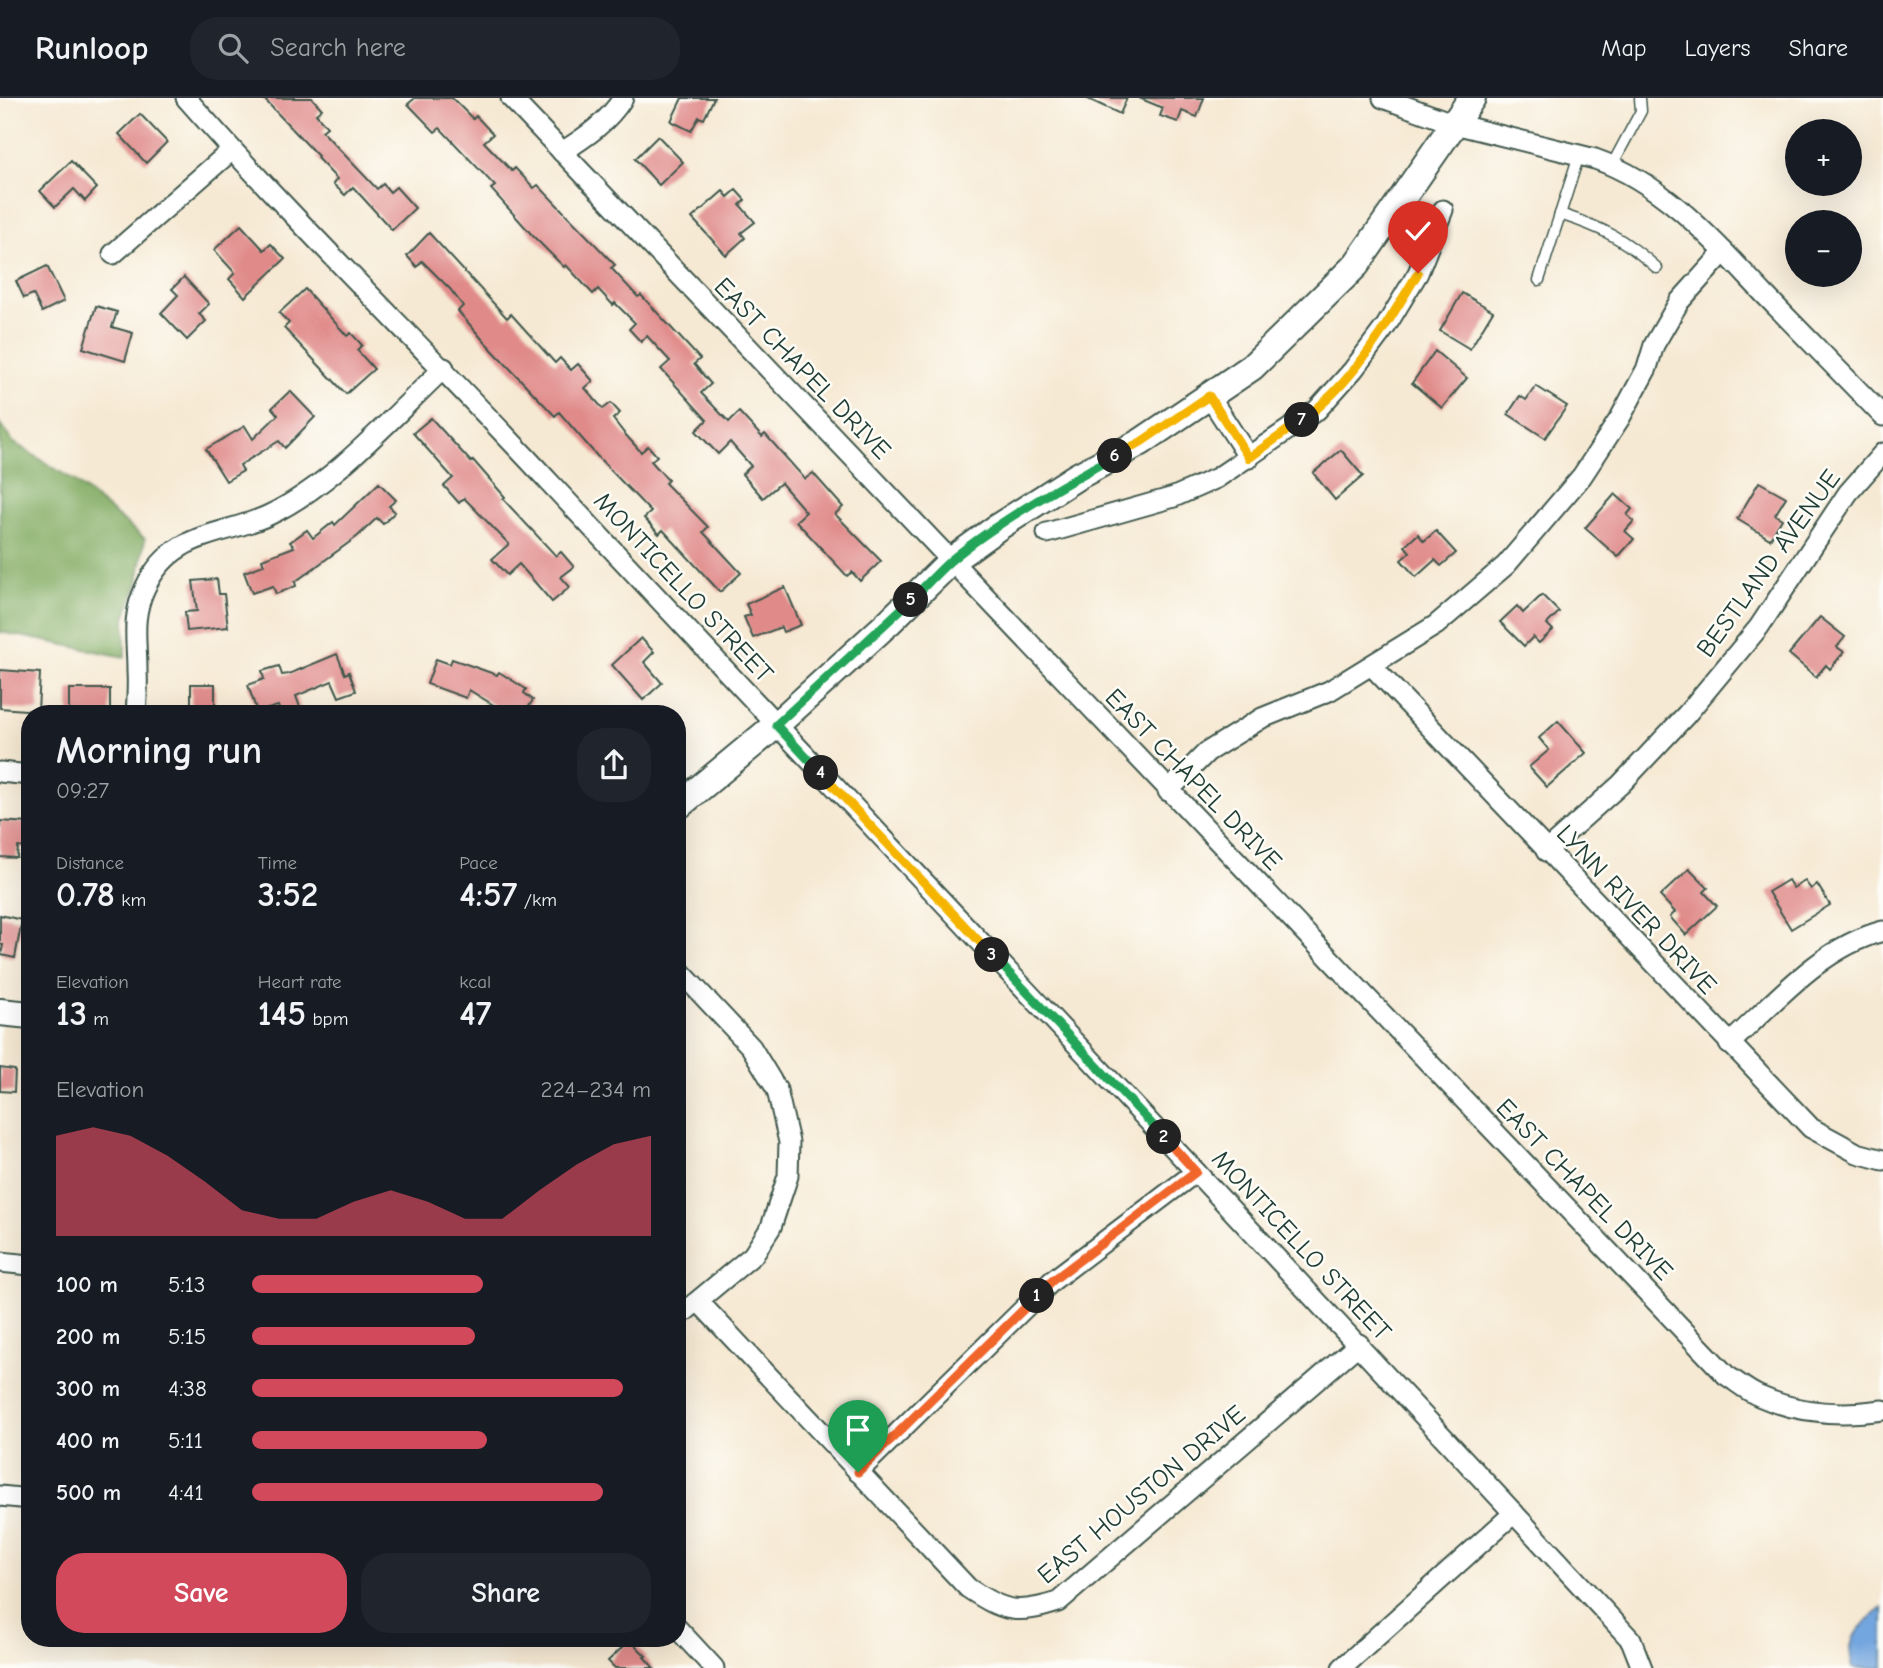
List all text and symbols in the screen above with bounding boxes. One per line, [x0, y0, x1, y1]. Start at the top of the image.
search box [190, 17, 680, 80]
text: Runloop [35, 29, 148, 67]
icon: search [214, 29, 252, 67]
text: Search here [270, 33, 406, 63]
text: Map [1601, 34, 1647, 62]
text: Layers [1685, 34, 1750, 62]
text: Share [1788, 34, 1848, 62]
map controls [1785, 119, 1862, 287]
button: + [1785, 119, 1862, 196]
pin [1388, 201, 1448, 273]
button: − [1785, 210, 1862, 287]
icon: check [1399, 212, 1437, 250]
street label: EAST CHAPEL DRIVE [708, 272, 897, 466]
pin: 7 [1284, 402, 1320, 438]
text: 7 [1297, 408, 1306, 430]
pin: 6 [1098, 438, 1132, 474]
text: 6 [1110, 444, 1119, 466]
street label: BESTLAND AVENUE [1691, 464, 1847, 663]
street label: MONTICELLO STREET [587, 486, 779, 689]
pin: 5 [894, 582, 928, 618]
text: 5 [905, 588, 916, 610]
street label: EAST CHAPEL DRIVE [1099, 683, 1288, 877]
button: share [577, 728, 651, 802]
text: Morning run [56, 729, 262, 773]
pin: 4 [804, 756, 838, 790]
text: 4 [816, 761, 825, 783]
text: 09:27 [56, 777, 109, 804]
street label: LYNN RIVER DRIVE [1550, 819, 1722, 1001]
text: Distance [56, 852, 124, 874]
text: Time [258, 852, 297, 874]
text: Pace [459, 852, 498, 874]
text: 0.78 [56, 874, 115, 915]
text: 3:52 [258, 874, 318, 915]
text: 4:57 [459, 874, 517, 915]
text: km [115, 889, 146, 911]
text: /km [517, 889, 557, 911]
pin: 3 [974, 938, 1010, 972]
text: 3 [987, 943, 996, 965]
text: Elevation [56, 971, 129, 993]
text: Heart rate [258, 971, 341, 993]
text: kcal [459, 971, 491, 993]
text: 13 [56, 993, 87, 1034]
text: 145 [258, 993, 306, 1034]
text: 47 [459, 993, 492, 1034]
text: m [87, 1008, 109, 1030]
text: bpm [306, 1008, 348, 1030]
text: Elevation [56, 1076, 144, 1103]
text: 224–234 m [541, 1076, 651, 1103]
street label: EAST CHAPEL DRIVE [1490, 1093, 1679, 1287]
pin: 2 [1146, 1119, 1182, 1154]
text: 2 [1159, 1125, 1168, 1147]
street label: MONTICELLO STREET [1205, 1144, 1397, 1347]
text: 100 m [56, 1271, 118, 1298]
text: 5:13 [168, 1271, 205, 1298]
pin: 1 [1020, 1278, 1054, 1314]
text: 1 [1033, 1284, 1040, 1306]
text: 200 m [56, 1323, 120, 1350]
text: 5:15 [168, 1323, 206, 1350]
text: 300 m [56, 1375, 120, 1402]
text: 4:38 [168, 1375, 207, 1402]
street label: EAST HOUSTON DRIVE [1032, 1399, 1251, 1590]
pin [828, 1400, 888, 1472]
icon: arrive [839, 1411, 877, 1449]
text: 400 m [56, 1427, 120, 1454]
text: 5:11 [168, 1427, 203, 1454]
text: 500 m [56, 1479, 121, 1506]
text: 4:41 [168, 1479, 204, 1506]
button: Save [56, 1553, 347, 1633]
button: Share [361, 1553, 651, 1633]

